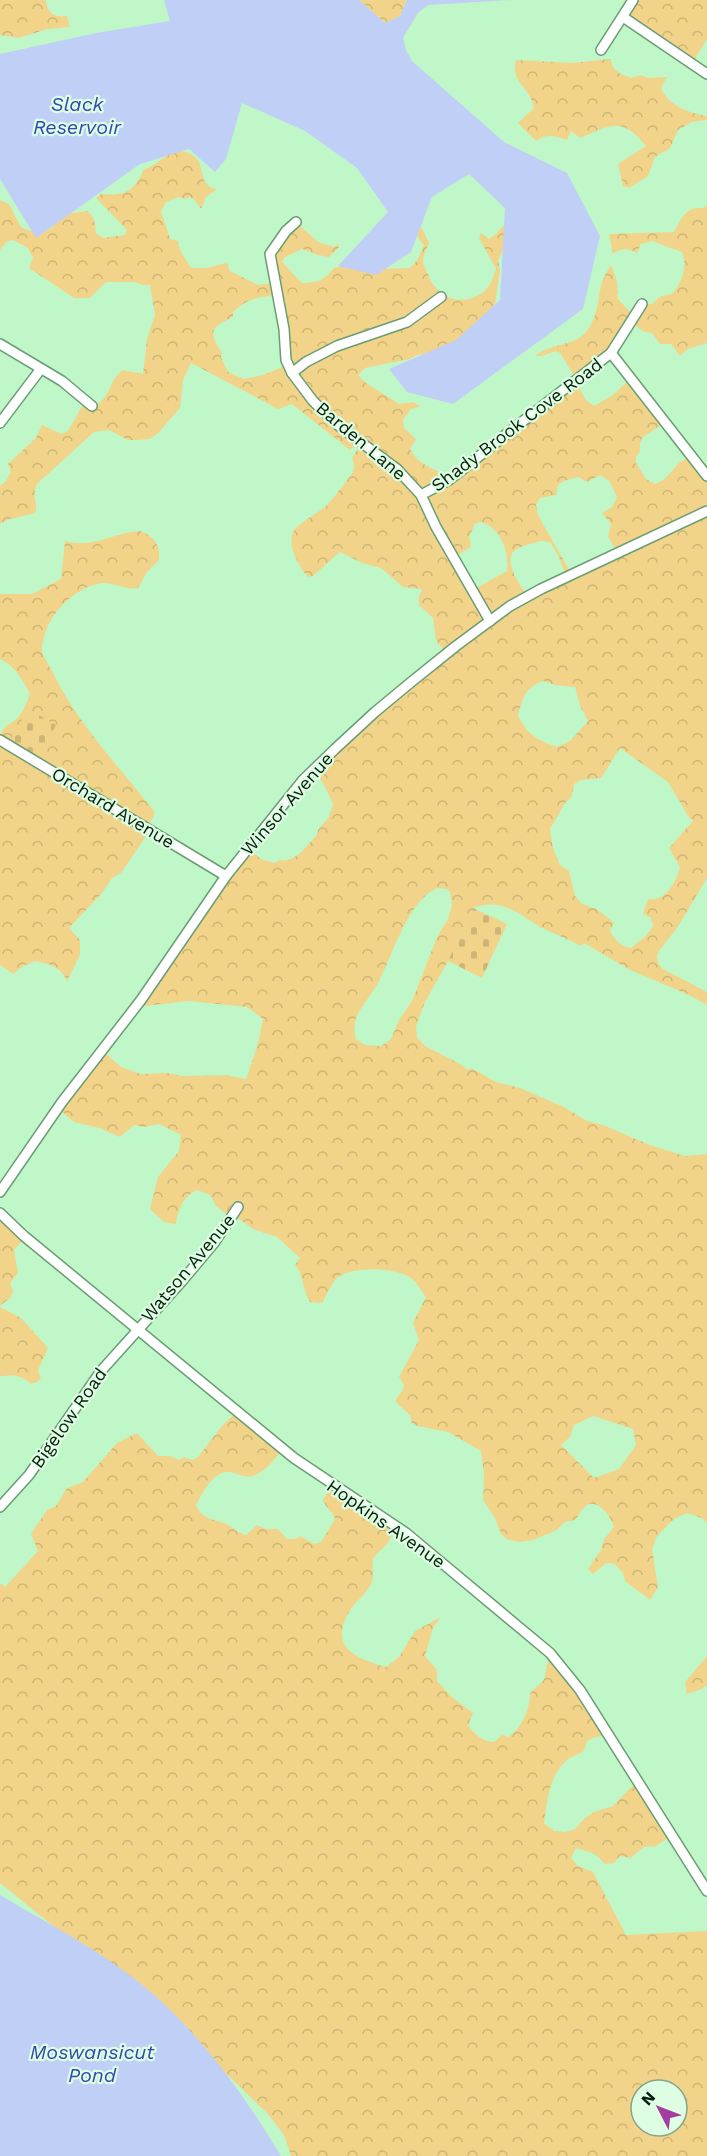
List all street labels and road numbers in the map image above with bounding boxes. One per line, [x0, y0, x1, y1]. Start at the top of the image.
street label: Shady Brook Cove Road [427, 353, 606, 496]
street label: Barden Lane [312, 397, 410, 484]
street label: Winsor Avenue [236, 748, 337, 859]
street label: Orchard Avenue [48, 763, 178, 852]
street label: Watson Avenue [136, 1209, 239, 1326]
street label: Bigelow Road [26, 1364, 111, 1472]
street label: Hopkins Avenue [323, 1475, 450, 1572]

